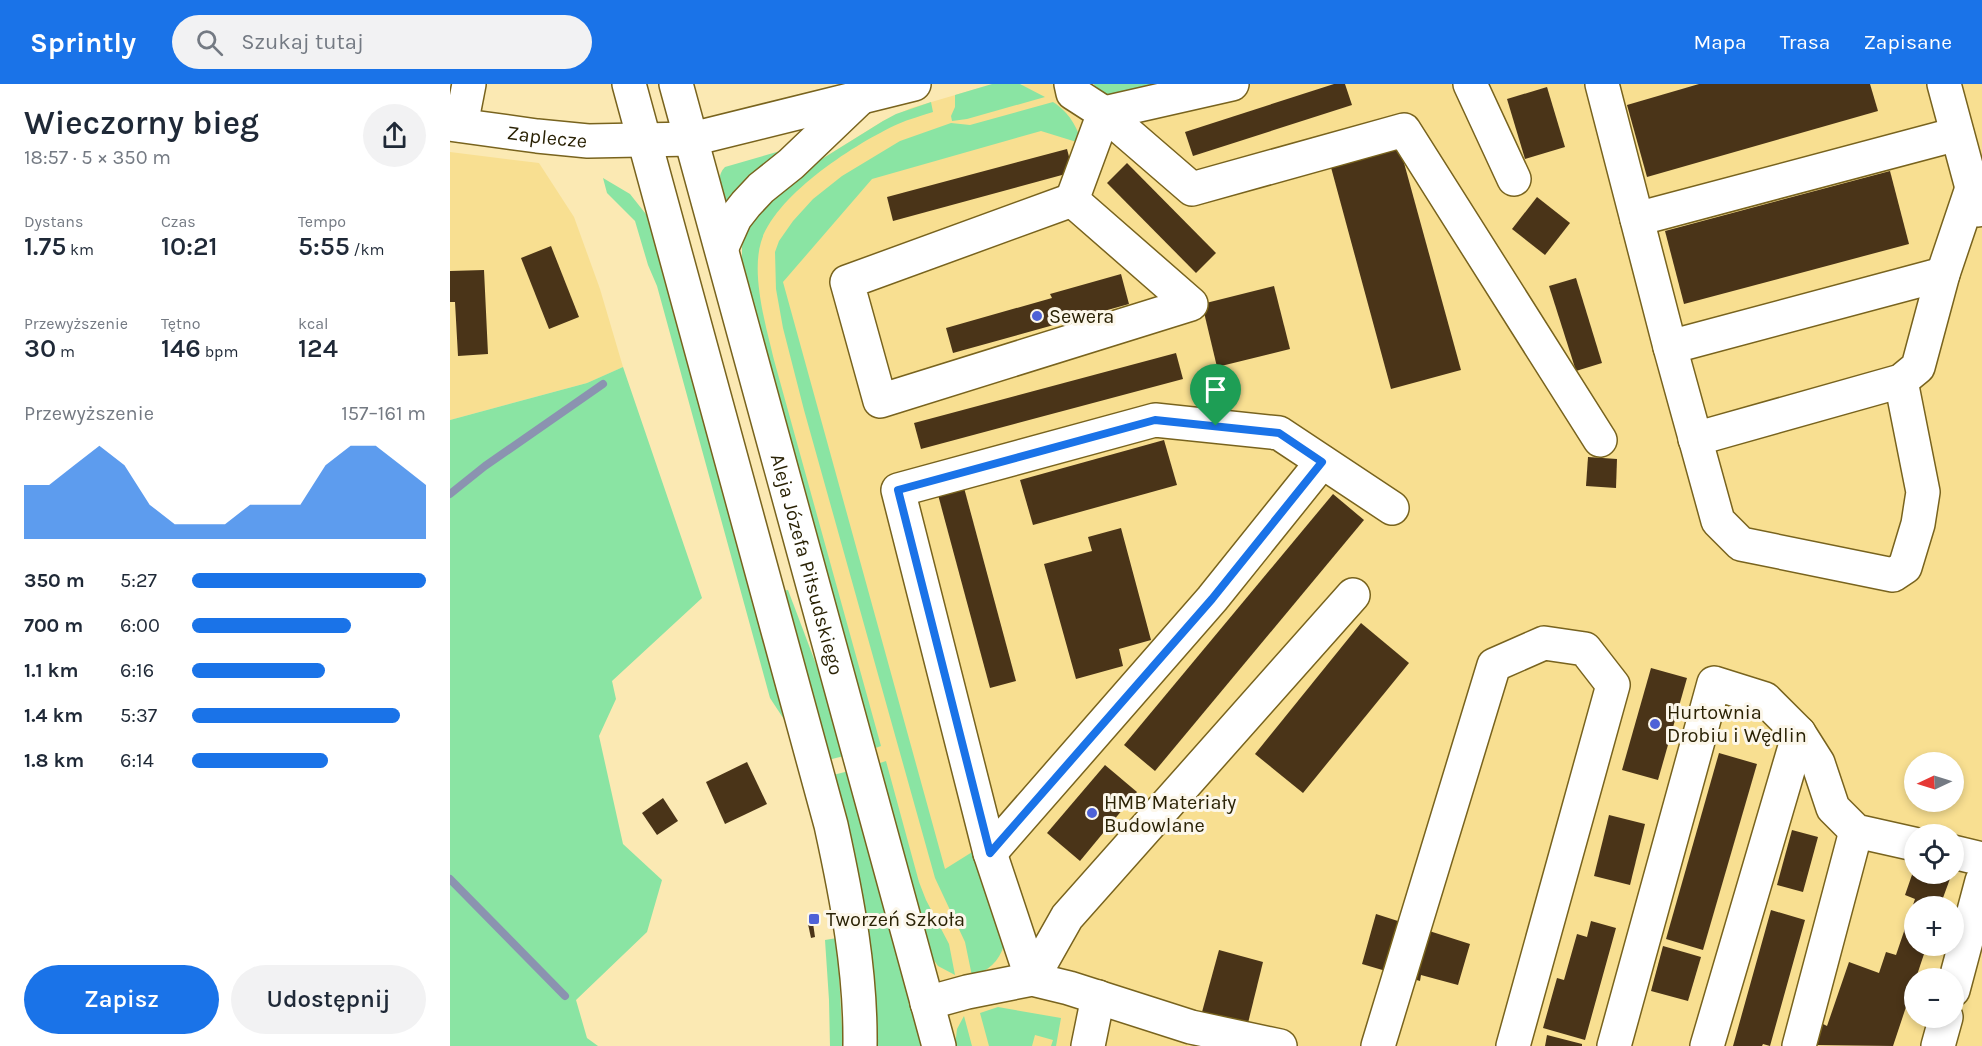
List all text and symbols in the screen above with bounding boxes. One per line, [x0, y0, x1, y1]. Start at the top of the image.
search box [172, 15, 592, 69]
text: Sprintly [30, 26, 136, 59]
icon: search [193, 26, 226, 59]
text: Szukaj tutaj [241, 29, 364, 55]
text: Mapa [1694, 30, 1747, 54]
text: Trasa [1780, 30, 1830, 54]
text: Zapisane [1863, 30, 1952, 54]
text: Wieczorny bieg [24, 104, 259, 142]
button: share [363, 104, 426, 167]
street label: Zaplecze [506, 121, 588, 153]
text: 18:57 · 5 × 350 m [24, 146, 171, 169]
text: Dystans [24, 212, 83, 231]
text: Czas [161, 212, 196, 231]
text: Tempo [298, 212, 346, 231]
text: 1.75 [24, 231, 66, 262]
text: 10:21 [161, 231, 218, 262]
text: 5:55 [298, 231, 350, 262]
text: km [66, 240, 94, 259]
text: /km [350, 240, 384, 259]
place label: Sewera [1049, 305, 1114, 328]
marker: Sewera [1030, 309, 1044, 323]
text: Przewyższenie [24, 314, 128, 333]
text: Tętno [161, 314, 200, 333]
text: kcal [298, 314, 329, 333]
text: 30 [24, 333, 56, 364]
text: 146 [161, 333, 201, 364]
text: 124 [298, 333, 338, 364]
text: m [56, 342, 75, 361]
text: bpm [201, 342, 238, 361]
pin [1190, 364, 1241, 426]
icon: arrive [1199, 373, 1232, 406]
text: Przewyższenie [24, 402, 154, 425]
text: 157–161 m [341, 402, 426, 425]
street label: Aleja Józefa Piłsudskiego [766, 451, 848, 678]
text: 350 m [24, 569, 85, 592]
text: 5:27 [120, 569, 157, 592]
text: 700 m [24, 614, 83, 637]
text: 6:00 [120, 614, 160, 637]
text: 1.1 km [24, 659, 78, 682]
text: 6:16 [120, 659, 154, 682]
place label: Hurtownia Drobiu i Wędlin [1667, 701, 1807, 747]
text: 1.4 km [24, 704, 83, 727]
text: 5:37 [120, 704, 157, 727]
marker: Hurtownia Drobiu i Wędlin [1648, 717, 1662, 731]
text: 1.8 km [24, 749, 84, 772]
text: 6:14 [120, 749, 154, 772]
north arrow [1904, 752, 1964, 812]
map controls [1904, 752, 1964, 1028]
place label: HMB Materiały Budowlane [1104, 791, 1236, 837]
marker: HMB Materiały Budowlane [1085, 806, 1099, 820]
button: locate [1904, 824, 1964, 884]
button: + [1904, 896, 1964, 956]
place label: Tworzeń Szkoła [826, 908, 965, 931]
marker: Tworzeń Szkoła [807, 912, 821, 926]
button: Zapisz [24, 965, 219, 1034]
button: Udostępnij [231, 965, 426, 1034]
button: − [1904, 968, 1964, 1028]

